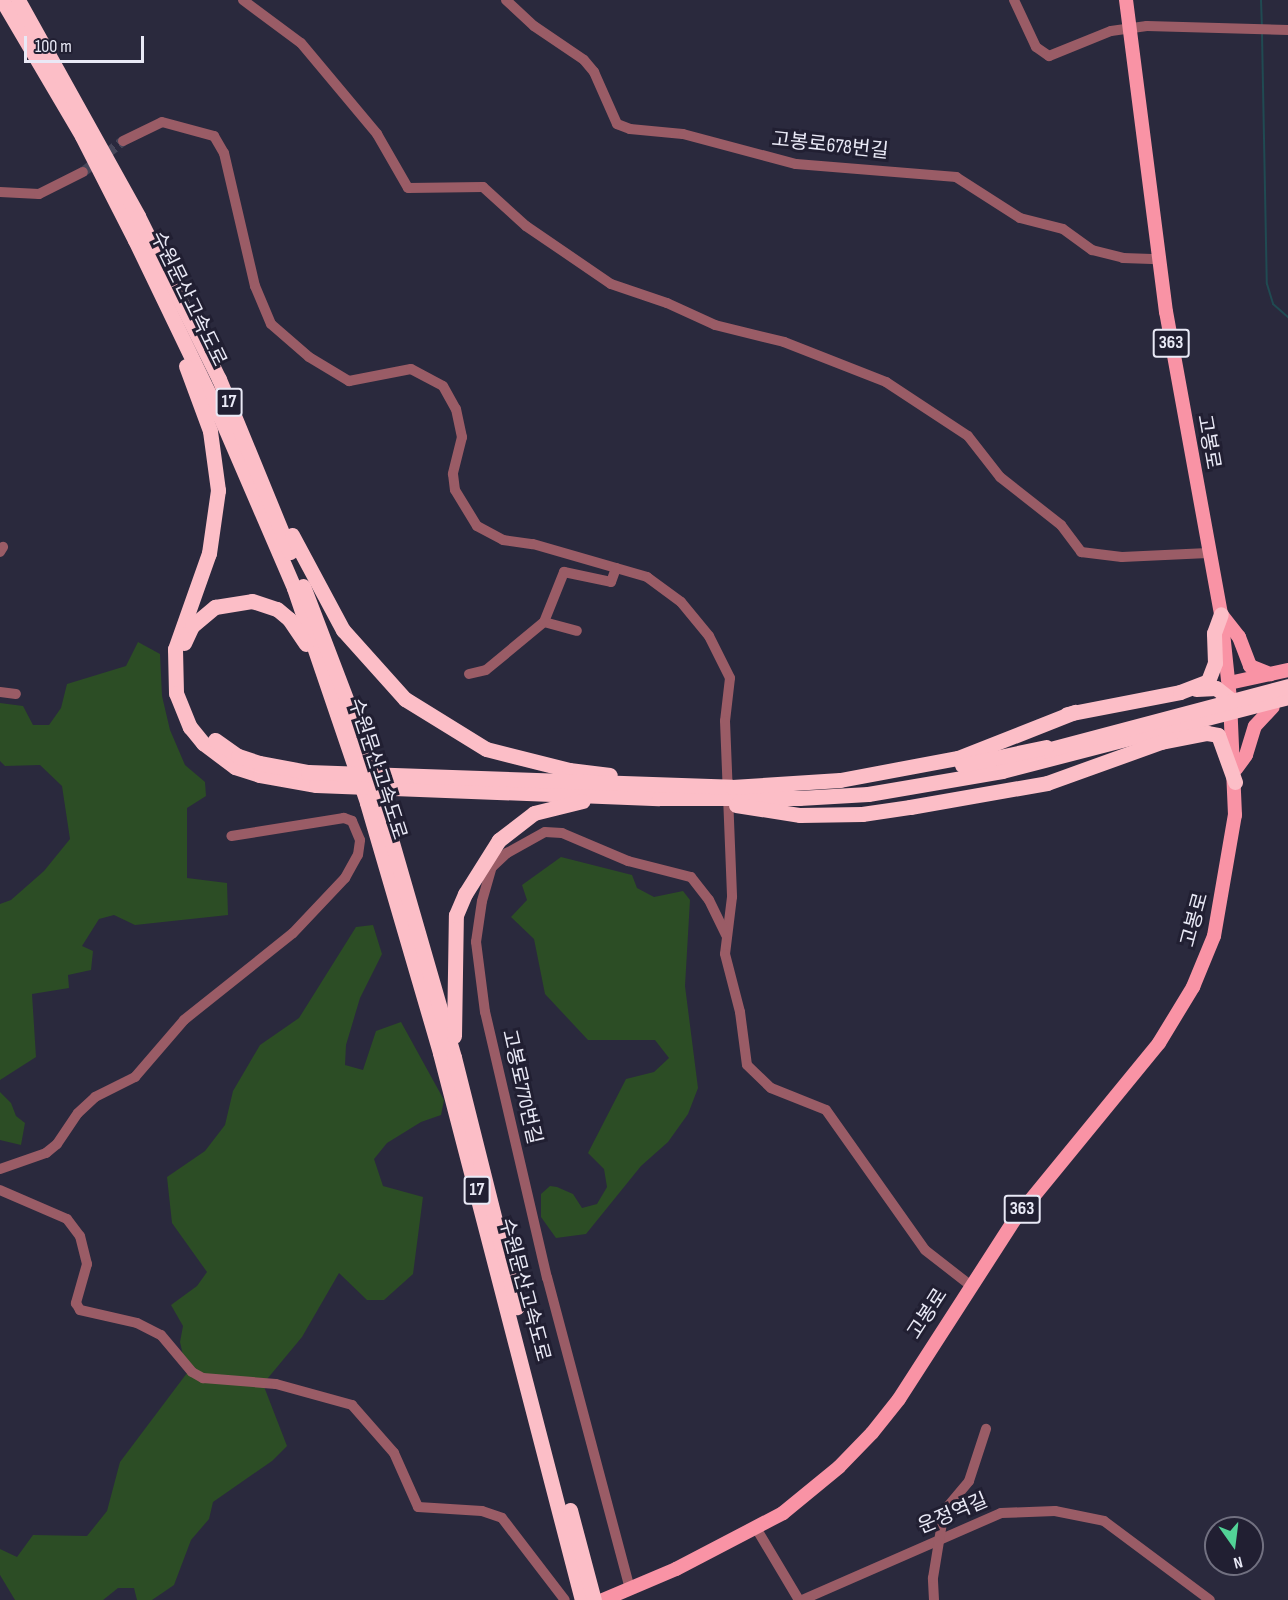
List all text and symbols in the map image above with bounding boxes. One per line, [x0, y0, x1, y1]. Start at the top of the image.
scale bar [27, 24, 147, 62]
text: 100 m [35, 36, 72, 57]
street label: 고봉로678번길 [770, 128, 890, 164]
street label: 수원문산고속도로 [145, 228, 231, 370]
road number: 363 [1152, 328, 1190, 358]
road number: 17 [216, 387, 242, 417]
street label: 고봉로 [1191, 413, 1225, 471]
street label: 수원문산고속도로 [343, 695, 411, 843]
street label: 고봉로 [1176, 890, 1214, 950]
street label: 고봉로770번길 [496, 1027, 546, 1147]
road number: 17 [464, 1175, 490, 1205]
road number: 363 [1002, 1194, 1042, 1224]
street label: 수원문산고속도로 [493, 1216, 555, 1364]
street label: 고봉로 [903, 1284, 953, 1344]
street label: 운정역길 [914, 1489, 992, 1539]
north arrow [1204, 1516, 1264, 1576]
text: N [1232, 1552, 1244, 1572]

